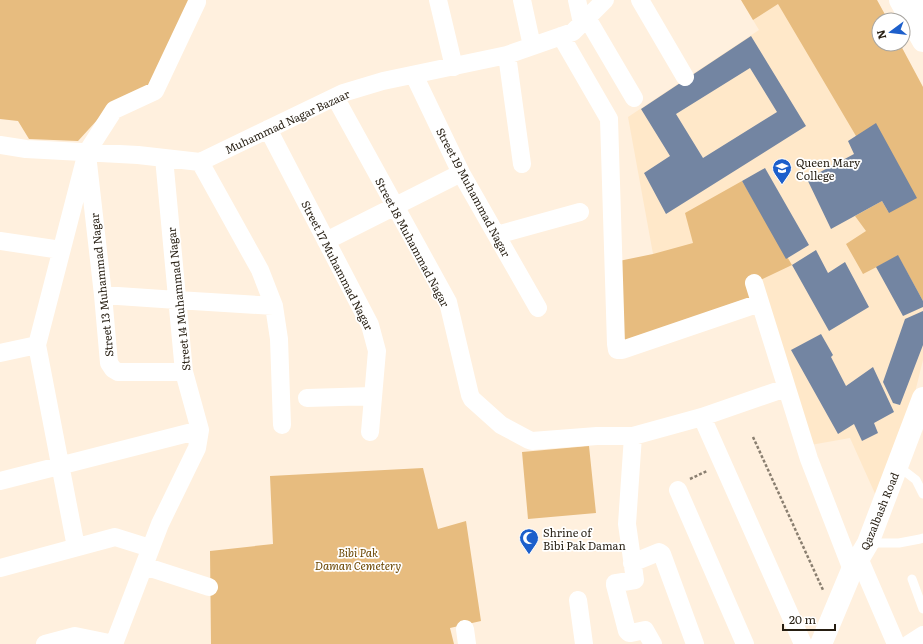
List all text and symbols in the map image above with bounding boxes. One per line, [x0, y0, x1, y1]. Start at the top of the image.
north arrow [871, 12, 911, 52]
text: N [871, 28, 889, 41]
street label: Muhammad Nagar Bazaar [222, 85, 353, 157]
street label: Street 19 Muhammad Nagar [433, 125, 515, 260]
place label: Queen Mary College [796, 154, 861, 183]
school or university icon: Queen Mary College [771, 157, 793, 185]
street label: Street 18 Muhammad Nagar [372, 174, 454, 310]
street label: Street 17 Muhammad Nagar [298, 197, 378, 333]
street label: Street 13 Muhammad Nagar [85, 212, 117, 358]
street label: Street 14 Muhammad Nagar [162, 226, 193, 372]
street label: Qazalbash Road [856, 469, 902, 552]
place label: Shrine of Bibi Pak Daman [543, 524, 626, 553]
mosque icon: Shrine of Bibi Pak Daman [518, 527, 540, 555]
park label: Bibi Pak Daman Cemetery [315, 544, 401, 573]
scale bar [783, 606, 835, 632]
text: 20 m [789, 610, 816, 628]

